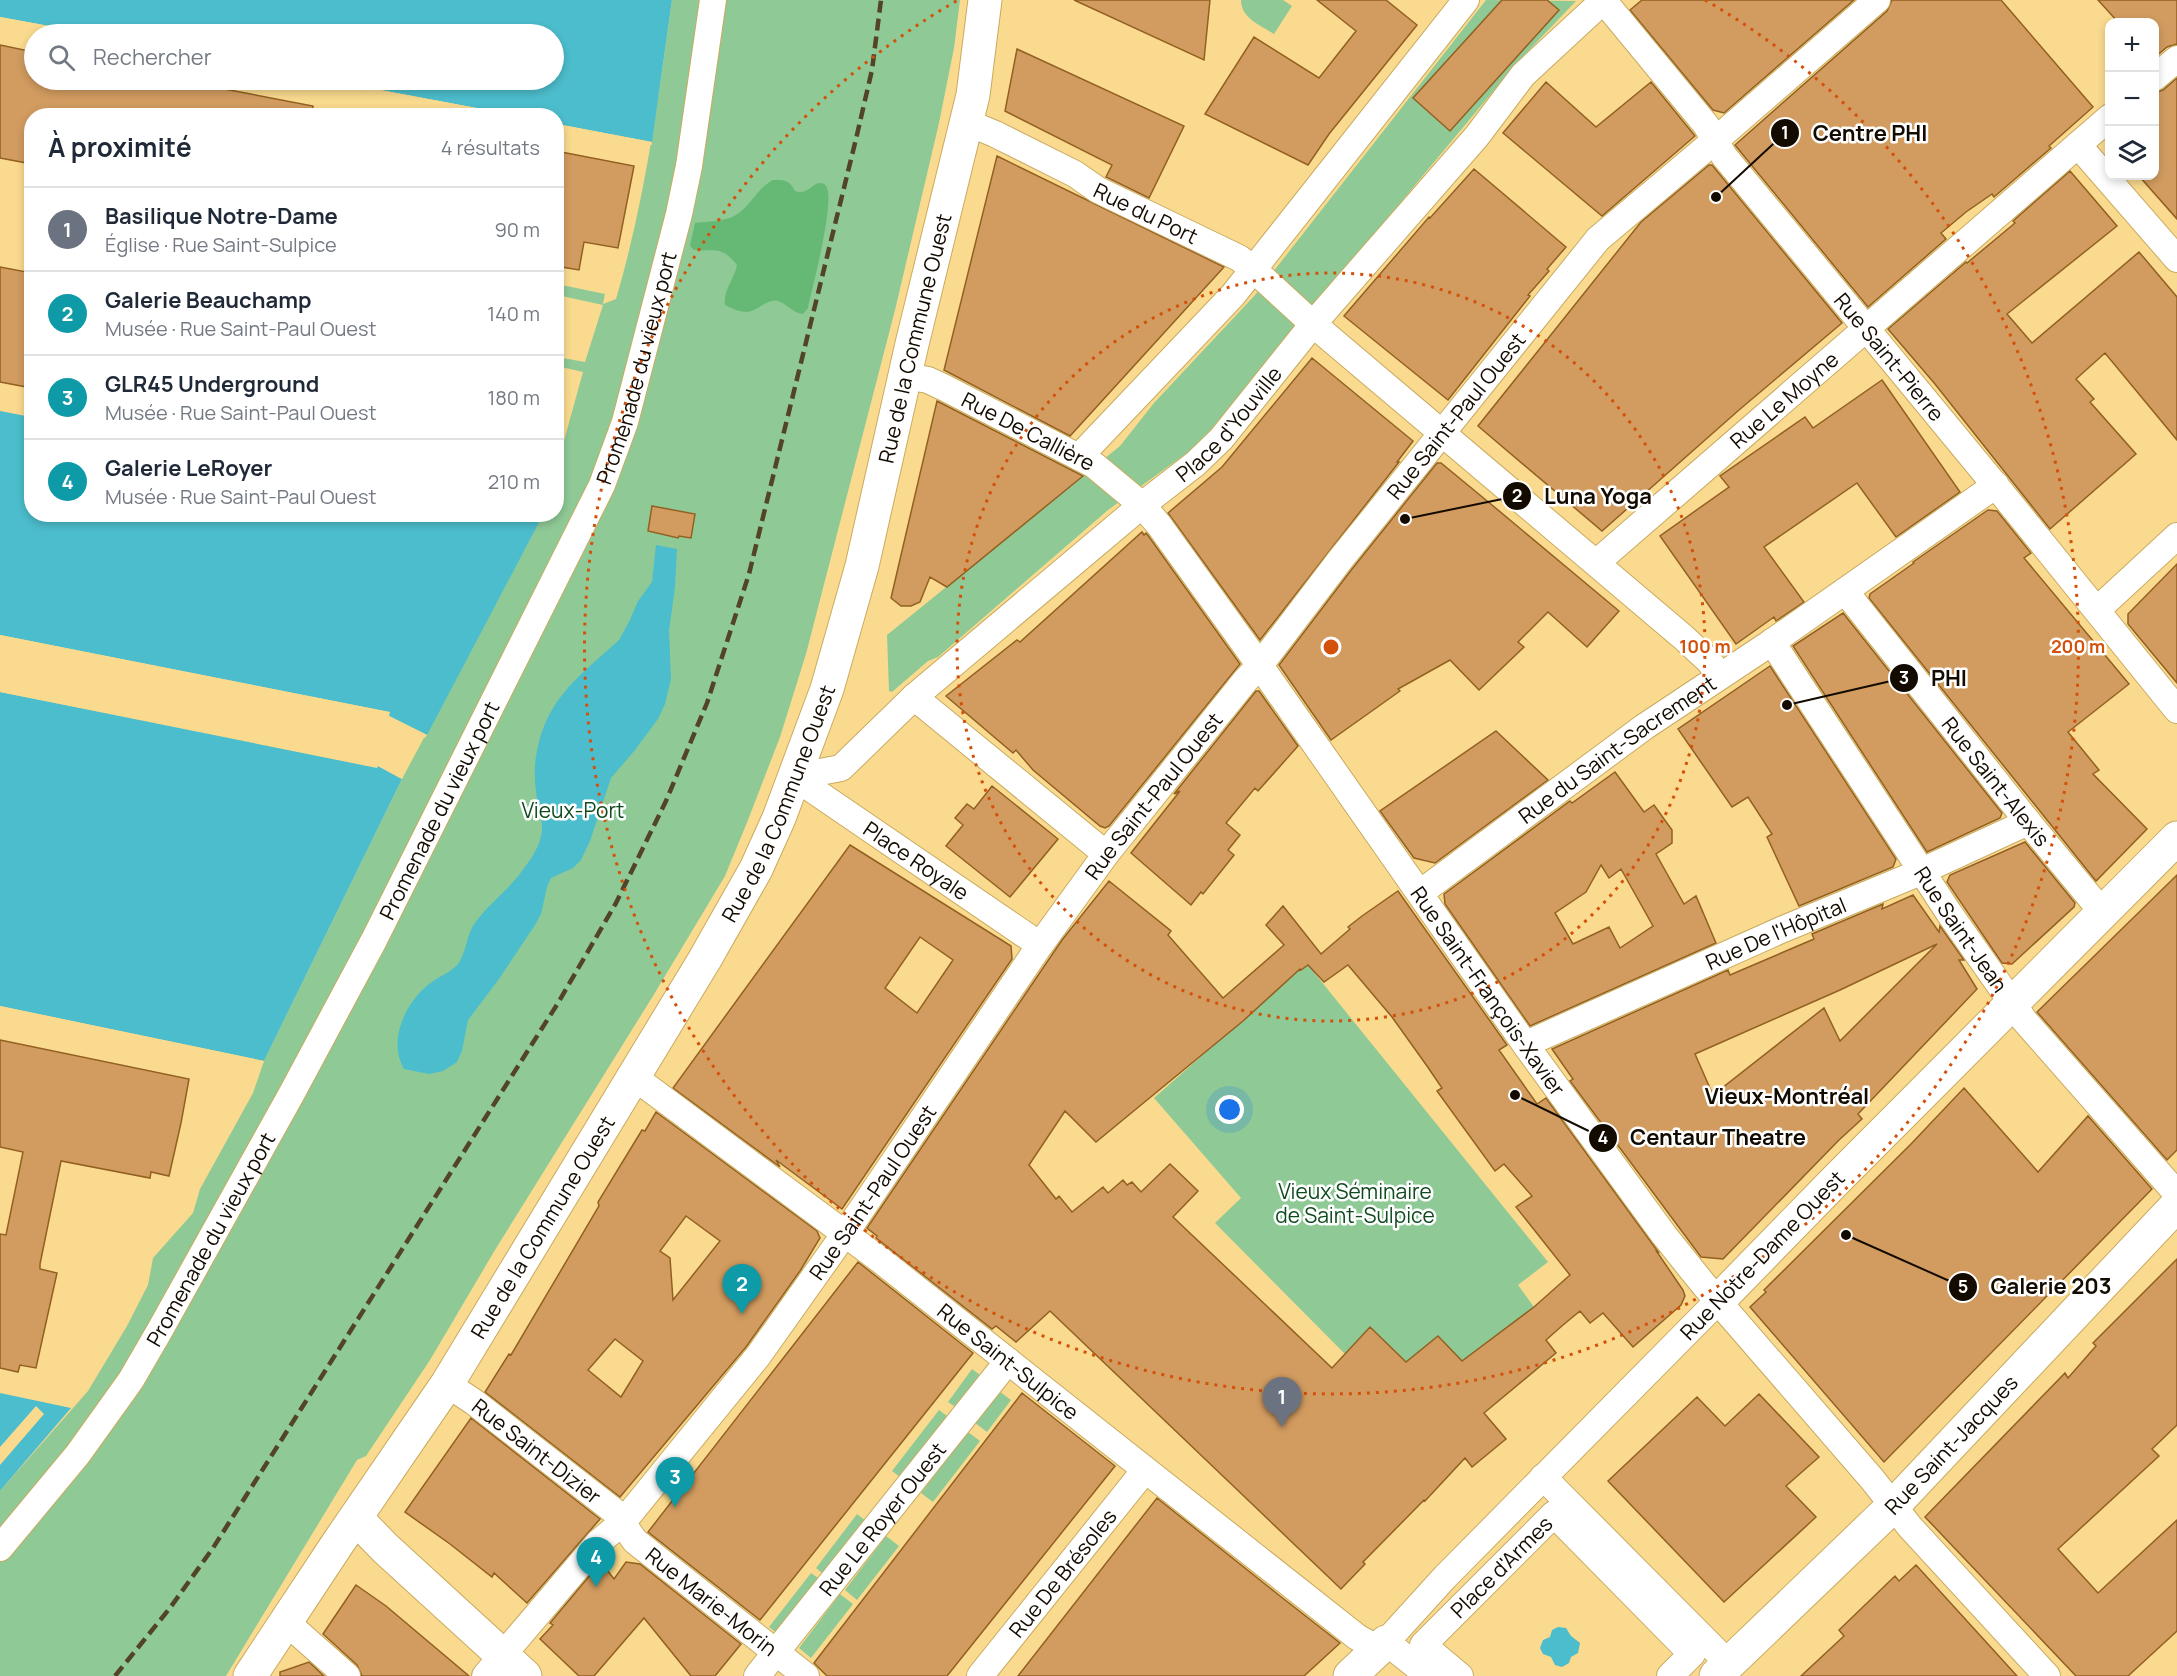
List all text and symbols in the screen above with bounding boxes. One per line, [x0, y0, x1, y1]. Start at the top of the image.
map controls [2105, 18, 2159, 180]
button: + [2105, 18, 2159, 72]
search box [24, 24, 564, 90]
icon: search [45, 41, 78, 74]
text: Rechercher [93, 42, 212, 72]
button: − [2105, 72, 2159, 126]
callout: Centre PHI [1770, 113, 1939, 153]
text: Centre PHI [1813, 118, 1927, 148]
text: 1 [1781, 120, 1789, 144]
button: layers [2105, 126, 2159, 180]
text: À proximité [48, 129, 192, 165]
text: 4 résultats [441, 134, 540, 161]
street label: Rue du Port [1089, 176, 1203, 250]
text: Basilique Notre-Dame [105, 201, 338, 231]
street label: Rue de la Commune Ouest [872, 211, 957, 466]
text: 1 [63, 216, 72, 243]
text: 90 m [494, 216, 540, 243]
text: Église · Rue Saint-Sulpice [105, 231, 337, 258]
street label: Promenade du vieux port [589, 248, 683, 488]
text: Galerie Beauchamp [105, 285, 312, 315]
street label: Rue Saint-Pierre [1828, 287, 1951, 427]
text: 2 [62, 300, 73, 327]
text: 140 m [487, 300, 540, 327]
text: Musée · Rue Saint-Paul Ouest [105, 315, 377, 342]
street label: Rue Saint-Paul Ouest [1380, 327, 1532, 505]
street label: Rue Le Moyne [1724, 345, 1844, 455]
street label: Place d'Youville [1170, 360, 1288, 488]
text: GLR45 Underground [105, 369, 319, 399]
text: 3 [62, 384, 73, 411]
text: 180 m [487, 384, 540, 411]
street label: Rue De Callière [957, 385, 1100, 477]
text: Musée · Rue Saint-Paul Ouest [105, 399, 377, 426]
text: Galerie LeRoyer [105, 453, 272, 483]
text: 4 [61, 468, 74, 495]
text: 210 m [488, 468, 540, 495]
callout: Luna Yoga [1502, 476, 1664, 516]
text: Luna Yoga [1544, 481, 1652, 511]
text: Musée · Rue Saint-Paul Ouest [105, 483, 377, 510]
text: 2 [1512, 483, 1522, 507]
text: 100 m [1679, 634, 1731, 658]
text: 200 m [2051, 634, 2105, 658]
centre of rings [1321, 637, 1341, 657]
callout: PHI [1889, 658, 1979, 698]
text: PHI [1931, 663, 1967, 693]
text: 3 [1899, 665, 1909, 689]
street label: Rue du Saint-Sacrement [1513, 669, 1721, 829]
street label: Rue de la Commune Ouest [715, 681, 841, 927]
street label: Promenade du vieux port [373, 696, 506, 924]
street label: Rue Saint-Paul Ouest [1078, 706, 1229, 885]
street label: Rue Saint-Alexis [1936, 711, 2056, 852]
park label: Vieux-Port [522, 796, 624, 824]
street label: Place Royale [858, 815, 974, 906]
street label: Rue Saint-Jean [1908, 861, 2014, 998]
street label: Rue Saint-François-Xavier [1405, 881, 1572, 1101]
street label: Rue De l'Hôpital [1701, 890, 1850, 976]
district label: Vieux-Montréal [1705, 1081, 1869, 1111]
your location [1215, 1095, 1244, 1124]
street label: Rue Saint-Paul Ouest [802, 1099, 942, 1285]
street label: Rue de la Commune Ouest [464, 1110, 621, 1344]
callout: Centaur Theatre [1588, 1118, 1818, 1158]
text: Centaur Theatre [1630, 1122, 1806, 1152]
text: 4 [1598, 1125, 1609, 1149]
street label: Promenade du vieux port [140, 1127, 281, 1351]
street label: Rue Notre-Dame Ouest [1674, 1164, 1850, 1346]
park label: Vieux Séminaire de Saint-Sulpice [1275, 1177, 1435, 1229]
pin: 2 [722, 1264, 762, 1314]
callout: Galerie 203 [1948, 1267, 2123, 1307]
text: Galerie 203 [1990, 1271, 2112, 1301]
text: 5 [1958, 1274, 1968, 1298]
street label: Rue Saint-Sulpice [932, 1297, 1085, 1426]
street label: Rue Saint-Jacques [1878, 1369, 2024, 1520]
pin: 1 [1262, 1378, 1302, 1427]
street label: Rue Saint-Dizier [466, 1392, 607, 1510]
street label: Rue Le Royer Ouest [812, 1436, 952, 1601]
pin: 3 [656, 1458, 694, 1507]
street label: Rue De Brésoles [1002, 1503, 1123, 1643]
street label: Place d'Armes [1444, 1510, 1558, 1624]
pin: 4 [576, 1538, 616, 1587]
street label: Rue Marie-Morin [640, 1541, 783, 1662]

